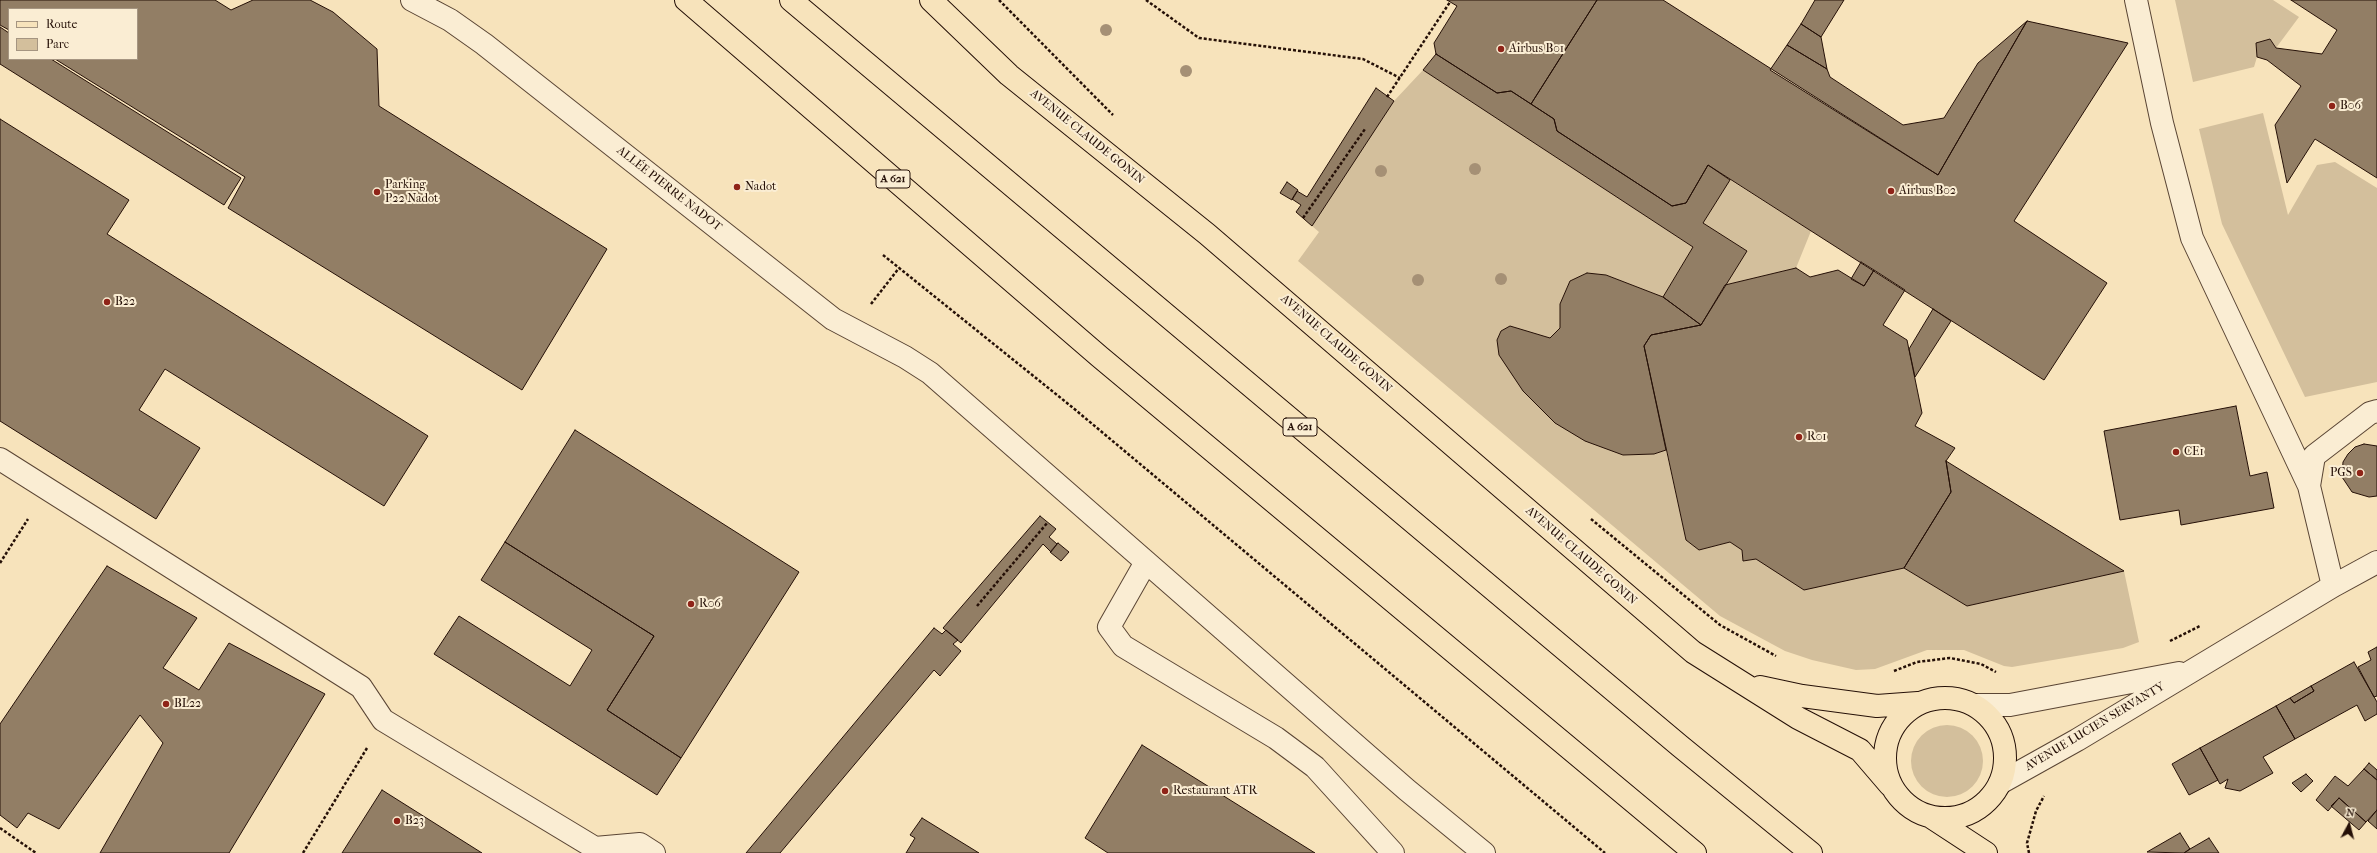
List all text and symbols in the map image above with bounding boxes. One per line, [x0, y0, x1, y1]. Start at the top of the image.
legend [8, 8, 138, 60]
text: Route [46, 17, 78, 31]
text: Parc [46, 37, 69, 51]
place label: Airbus B01 [1509, 42, 1564, 56]
marker: Airbus B01 [1496, 44, 1506, 54]
street label: AVENUE CLAUDE GONIN [1027, 87, 1147, 187]
place label: B06 [2340, 99, 2361, 113]
marker: B06 [2327, 101, 2337, 111]
street label: ALLÉE PIERRE NADOT [614, 144, 724, 234]
road number: A 621 [876, 170, 910, 188]
place label: Parking P22 Nadot [385, 178, 438, 206]
place label: Nadot [745, 180, 776, 194]
marker: Nadot [732, 182, 742, 192]
place label: Airbus B02 [1899, 184, 1956, 198]
marker: Airbus B02 [1886, 186, 1896, 196]
marker: Parking P22 Nadot [372, 187, 382, 197]
street label: AVENUE CLAUDE GONIN [1278, 292, 1394, 396]
place label: B22 [115, 295, 135, 309]
marker: B22 [102, 297, 112, 307]
road number: A 621 [1283, 418, 1317, 436]
place label: R01 [1807, 430, 1827, 444]
marker: R01 [1794, 432, 1804, 442]
place label: CE1 [2184, 445, 2204, 459]
marker: CE1 [2171, 447, 2181, 457]
place label: PGS [2330, 466, 2352, 480]
marker: PGS [2355, 468, 2365, 478]
street label: AVENUE CLAUDE GONIN [1523, 504, 1639, 608]
place label: R06 [699, 597, 721, 611]
marker: R06 [686, 599, 696, 609]
street label: AVENUE LUCIEN SERVANTY [2023, 680, 2167, 774]
place label: BL22 [174, 697, 201, 711]
marker: BL22 [161, 699, 171, 709]
place label: Restaurant ATR [1173, 784, 1257, 798]
marker: Restaurant ATR [1160, 786, 1170, 796]
north arrow [2329, 805, 2369, 845]
text: N [2346, 806, 2355, 820]
place label: B23 [405, 814, 424, 828]
marker: B23 [392, 816, 402, 826]

